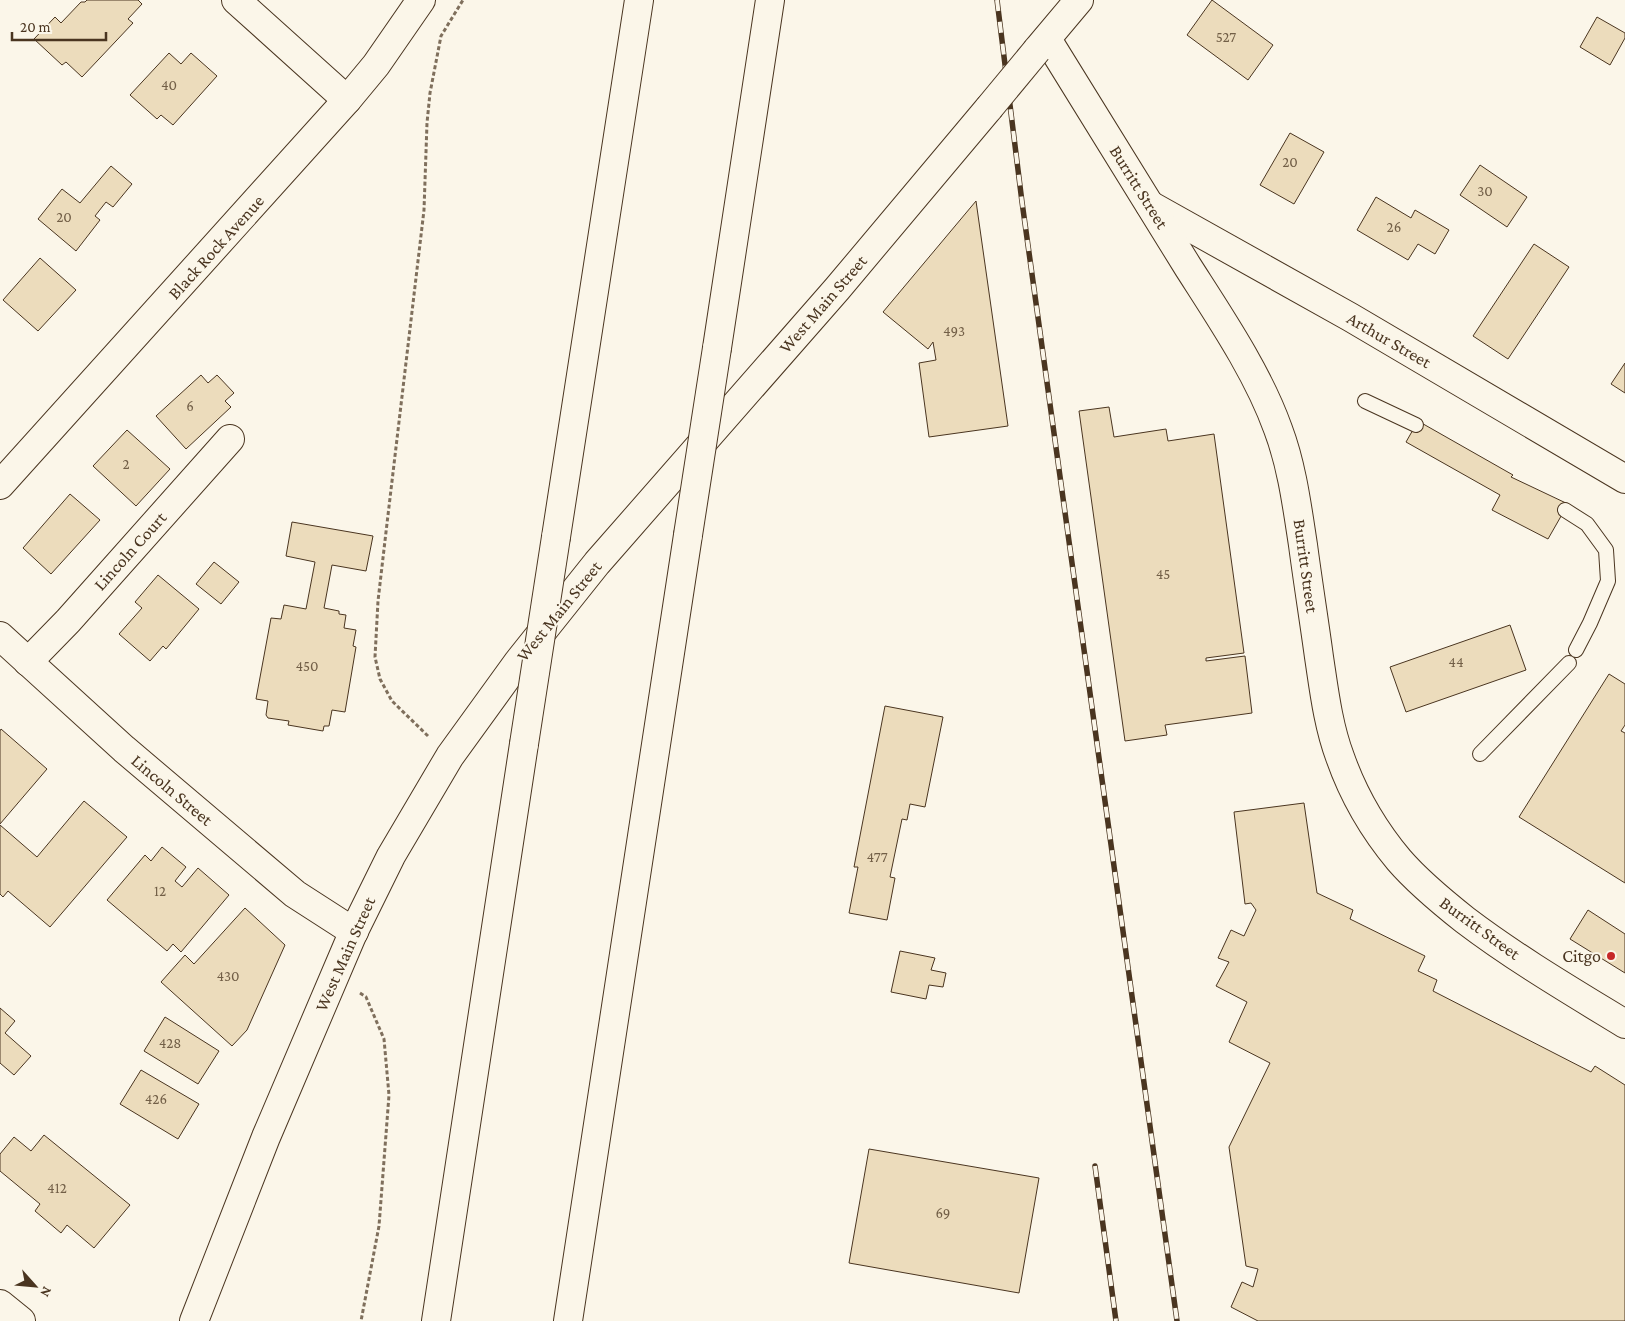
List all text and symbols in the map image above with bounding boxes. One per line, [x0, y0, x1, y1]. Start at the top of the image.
scale bar [12, 10, 106, 42]
text: 20 m [20, 19, 51, 35]
house number: 527 [1216, 29, 1236, 45]
house number: 40 [161, 77, 177, 93]
street label: Burritt Street [1106, 142, 1173, 233]
house number: 20 [1282, 154, 1298, 170]
house number: 30 [1477, 183, 1493, 199]
street label: Black Rock Avenue [164, 191, 268, 303]
house number: 20 [56, 209, 72, 225]
house number: 26 [1387, 219, 1401, 235]
street label: West Main Street [775, 250, 872, 357]
street label: Arthur Street [1343, 308, 1435, 373]
house number: 493 [943, 323, 965, 339]
house number: 6 [186, 398, 194, 414]
house number: 2 [122, 456, 130, 472]
street label: Lincoln Court [90, 507, 171, 594]
street label: Burritt Street [1290, 518, 1323, 615]
street label: West Main Street [512, 556, 606, 665]
house number: 45 [1156, 566, 1170, 582]
house number: 44 [1448, 654, 1464, 670]
house number: 450 [295, 658, 319, 674]
street label: Lincoln Street [127, 750, 217, 830]
house number: 477 [866, 849, 888, 865]
house number: 12 [154, 883, 166, 899]
street label: Burritt Street [1436, 892, 1525, 964]
street label: West Main Street [311, 893, 380, 1014]
place label: Citgo [1562, 946, 1601, 966]
marker: Citgo [1605, 950, 1617, 962]
house number: 430 [216, 968, 240, 984]
house number: 428 [159, 1035, 181, 1051]
house number: 426 [145, 1091, 167, 1107]
house number: 412 [47, 1180, 67, 1196]
house number: 69 [936, 1205, 950, 1221]
north arrow [10, 1261, 60, 1311]
text: N [37, 1284, 56, 1300]

